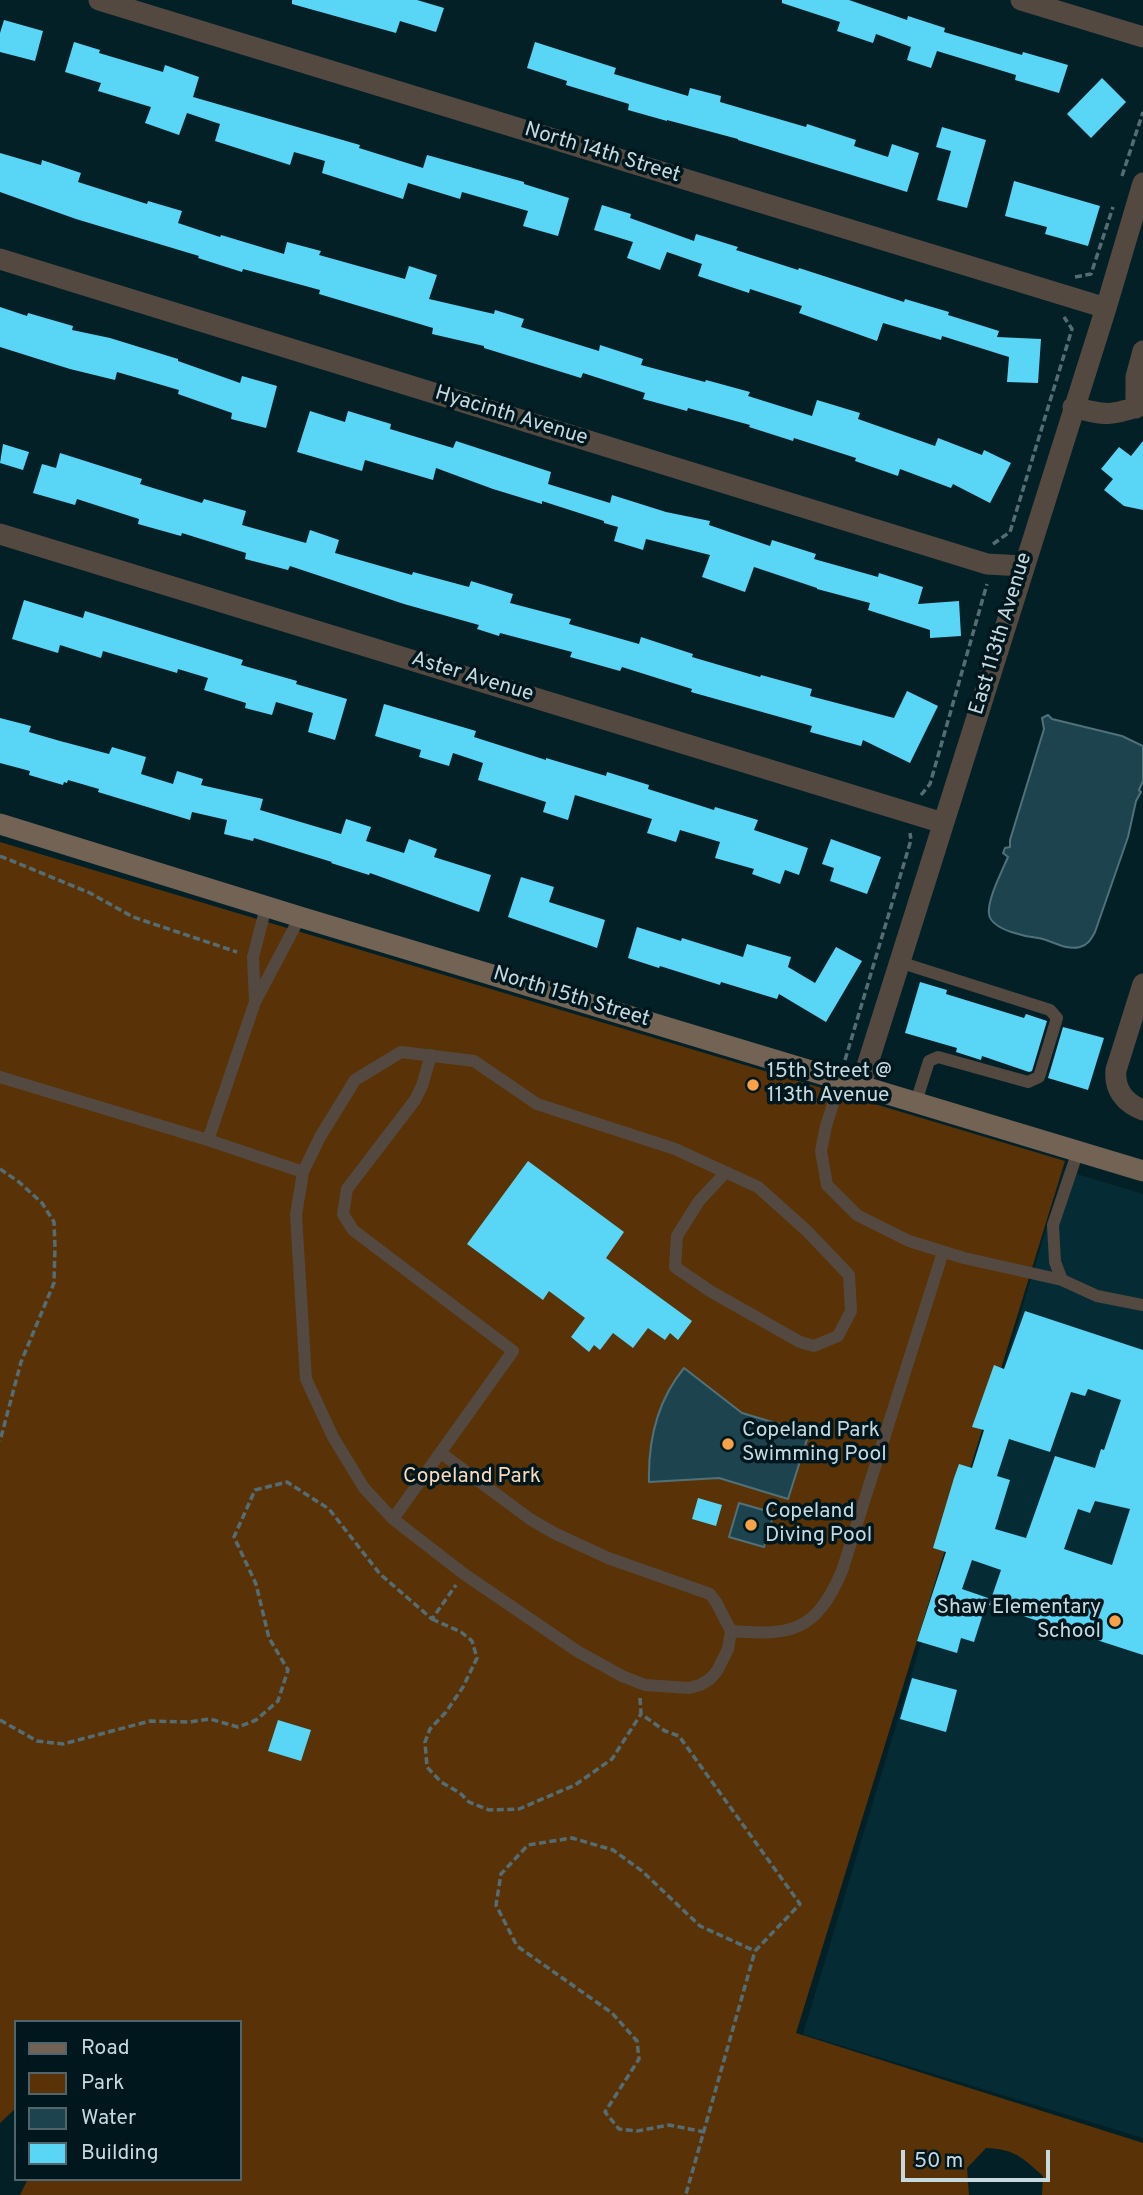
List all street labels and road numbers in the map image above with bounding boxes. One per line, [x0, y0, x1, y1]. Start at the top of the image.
street label: North 14th Street [521, 118, 683, 190]
street label: Hyacinth Avenue [431, 382, 591, 452]
street label: East 113th Avenue [965, 550, 1039, 718]
street label: Aster Avenue [408, 647, 536, 709]
street label: North 15th Street [490, 962, 652, 1034]

